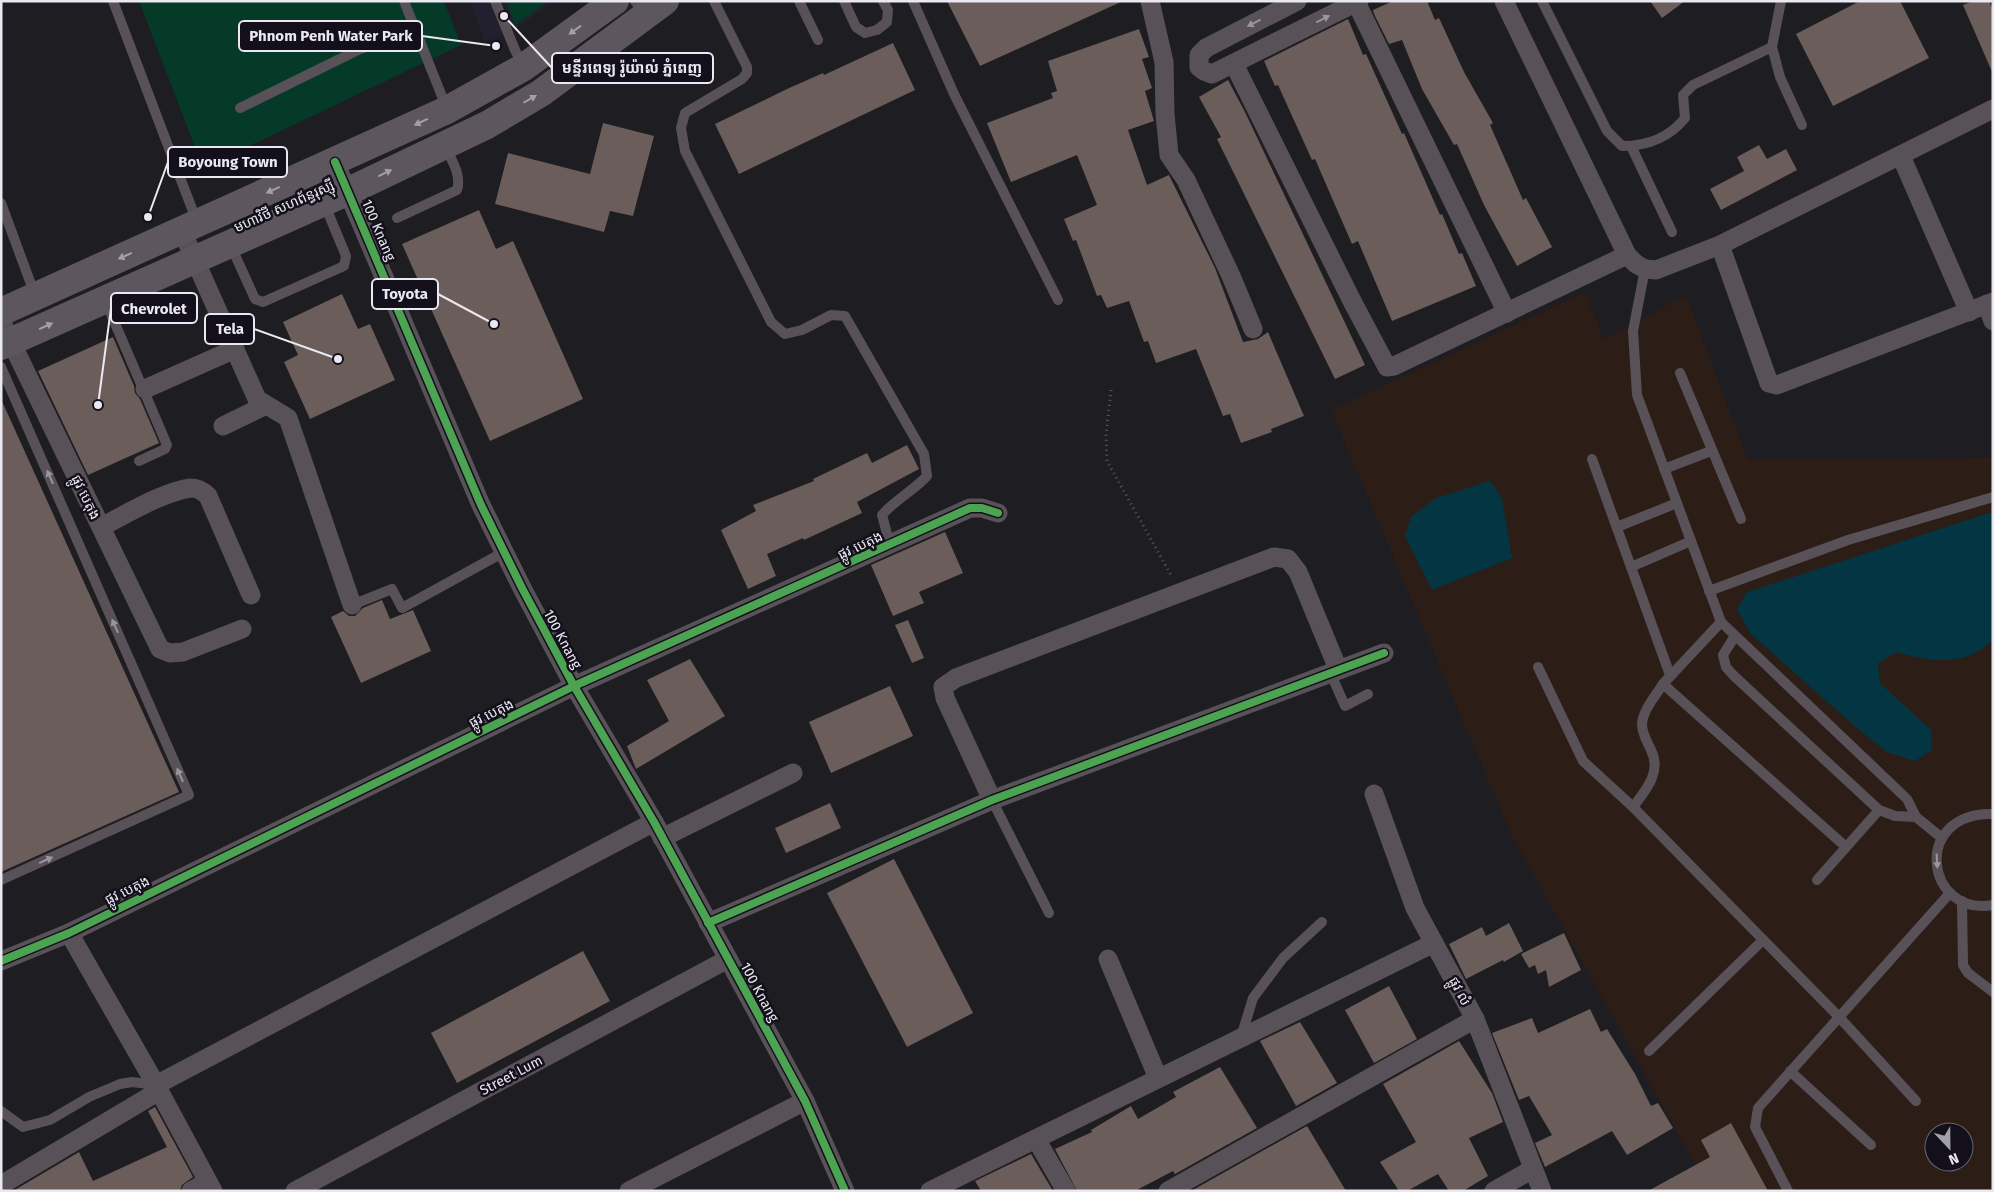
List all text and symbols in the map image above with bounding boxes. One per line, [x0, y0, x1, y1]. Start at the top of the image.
one-way arrow [1316, 15, 1330, 23]
one-way arrow [1247, 19, 1261, 27]
callout: Phnom Penh Water Park [239, 21, 422, 51]
one-way arrow [568, 25, 582, 35]
text: Phnom Penh Water Park [249, 27, 413, 45]
callout: មន្ទីរពេទ្យ រ៉ូយ៉ាល់ ភ្នំពេញ [552, 53, 713, 83]
text: មន្ទីរពេទ្យ រ៉ូយ៉ាល់ ភ្នំពេញ [562, 57, 702, 78]
one-way arrow [524, 95, 537, 104]
one-way arrow [414, 118, 428, 126]
callout: Boyoung Town [168, 147, 287, 177]
text: Boyoung Town [178, 153, 278, 171]
one-way arrow [378, 169, 393, 177]
street label: មហាវិថី សហព័ន្ធរុស្ស៊ី [231, 176, 338, 239]
one-way arrow [266, 186, 280, 194]
street label: 100 Knang [358, 197, 399, 264]
one-way arrow [118, 253, 132, 261]
callout: Toyota [372, 279, 438, 309]
text: Toyota [382, 285, 428, 303]
callout: Chevrolet [111, 293, 197, 323]
text: Chevrolet [121, 300, 187, 318]
callout: Tela [205, 314, 254, 344]
text: Tela [216, 320, 244, 338]
one-way arrow [39, 322, 53, 330]
one-way arrow [45, 470, 53, 484]
street label: ផ្លូវ បេតុង [65, 472, 104, 524]
street label: ផ្លូវ បេតុង [835, 528, 887, 566]
street label: 100 Knang [540, 607, 586, 673]
one-way arrow [111, 619, 119, 633]
street label: ផ្លូវ បេតុង [466, 695, 518, 734]
one-way arrow [176, 768, 184, 782]
one-way arrow [1933, 853, 1941, 869]
one-way arrow [39, 855, 53, 863]
street label: ផ្លូវ បេតុង [102, 872, 154, 911]
street label: 100 Knang [737, 960, 783, 1026]
street label: ផ្លូវ លំ [1442, 974, 1474, 1010]
street label: Street Lum [477, 1052, 546, 1099]
north arrow [1924, 1122, 1974, 1172]
text: N [1946, 1149, 1961, 1168]

